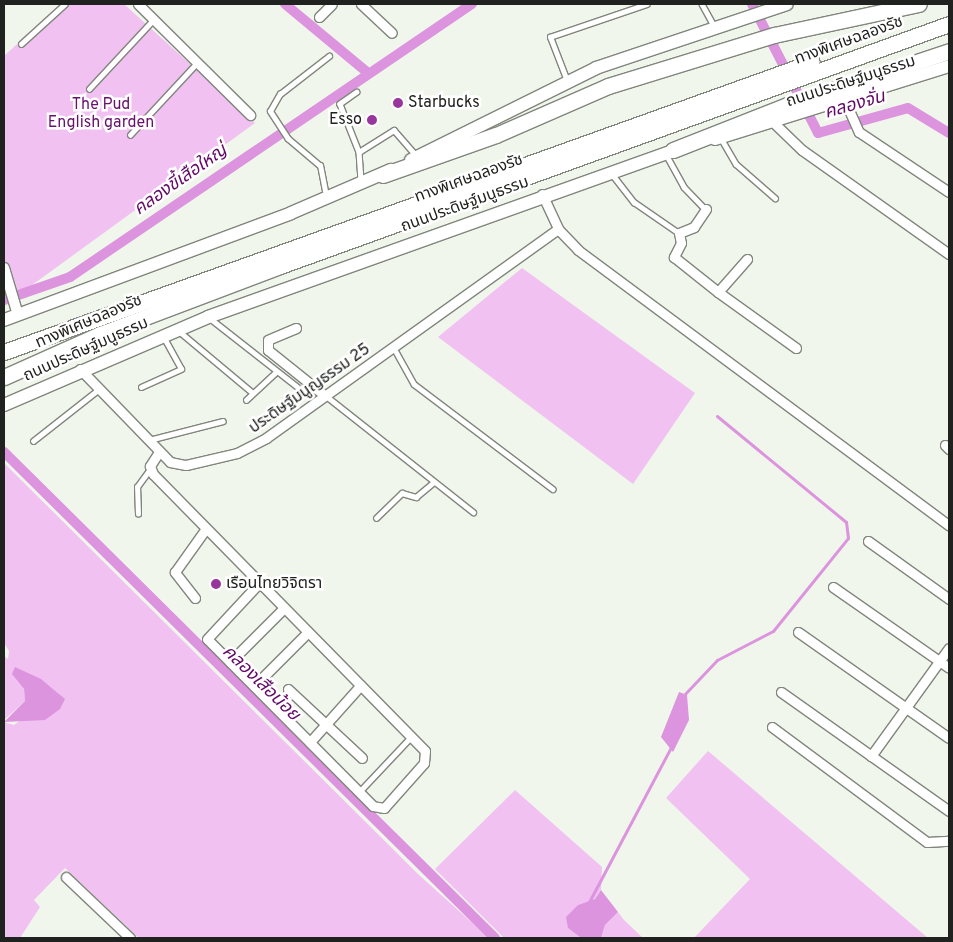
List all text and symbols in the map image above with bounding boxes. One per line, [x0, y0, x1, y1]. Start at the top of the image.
street label: ทางพิเศษฉลองรัช [792, 12, 906, 70]
street label: ถนนประดิษฐ์มนูธรรม [784, 52, 918, 112]
water label: คลองจั่น [822, 87, 888, 125]
place label: Starbucks [408, 93, 480, 113]
park label: The Pud English garden [48, 95, 154, 133]
marker: Starbucks [392, 97, 404, 109]
place label: Esso [329, 110, 362, 130]
marker: Esso [366, 114, 378, 126]
water label: คลองขี้เสือใหญ่ [130, 141, 232, 221]
street label: ทางพิเศษฉลองรัช [412, 150, 526, 208]
street label: ถนนประดิษฐ์มนูธรรม [398, 173, 532, 237]
street label: ทางพิเศษฉลองรัช [33, 291, 145, 353]
street label: ถนนประดิษฐ์มนูธรรม [21, 314, 151, 386]
street label: ประดิษฐ์มนูญธรรม 25 [246, 340, 374, 438]
place label: เรือนไทยวิจิตรา [226, 574, 322, 594]
marker: เรือนไทยวิจิตรา [210, 578, 222, 590]
water label: คลองเสือน้อย [217, 642, 303, 726]

